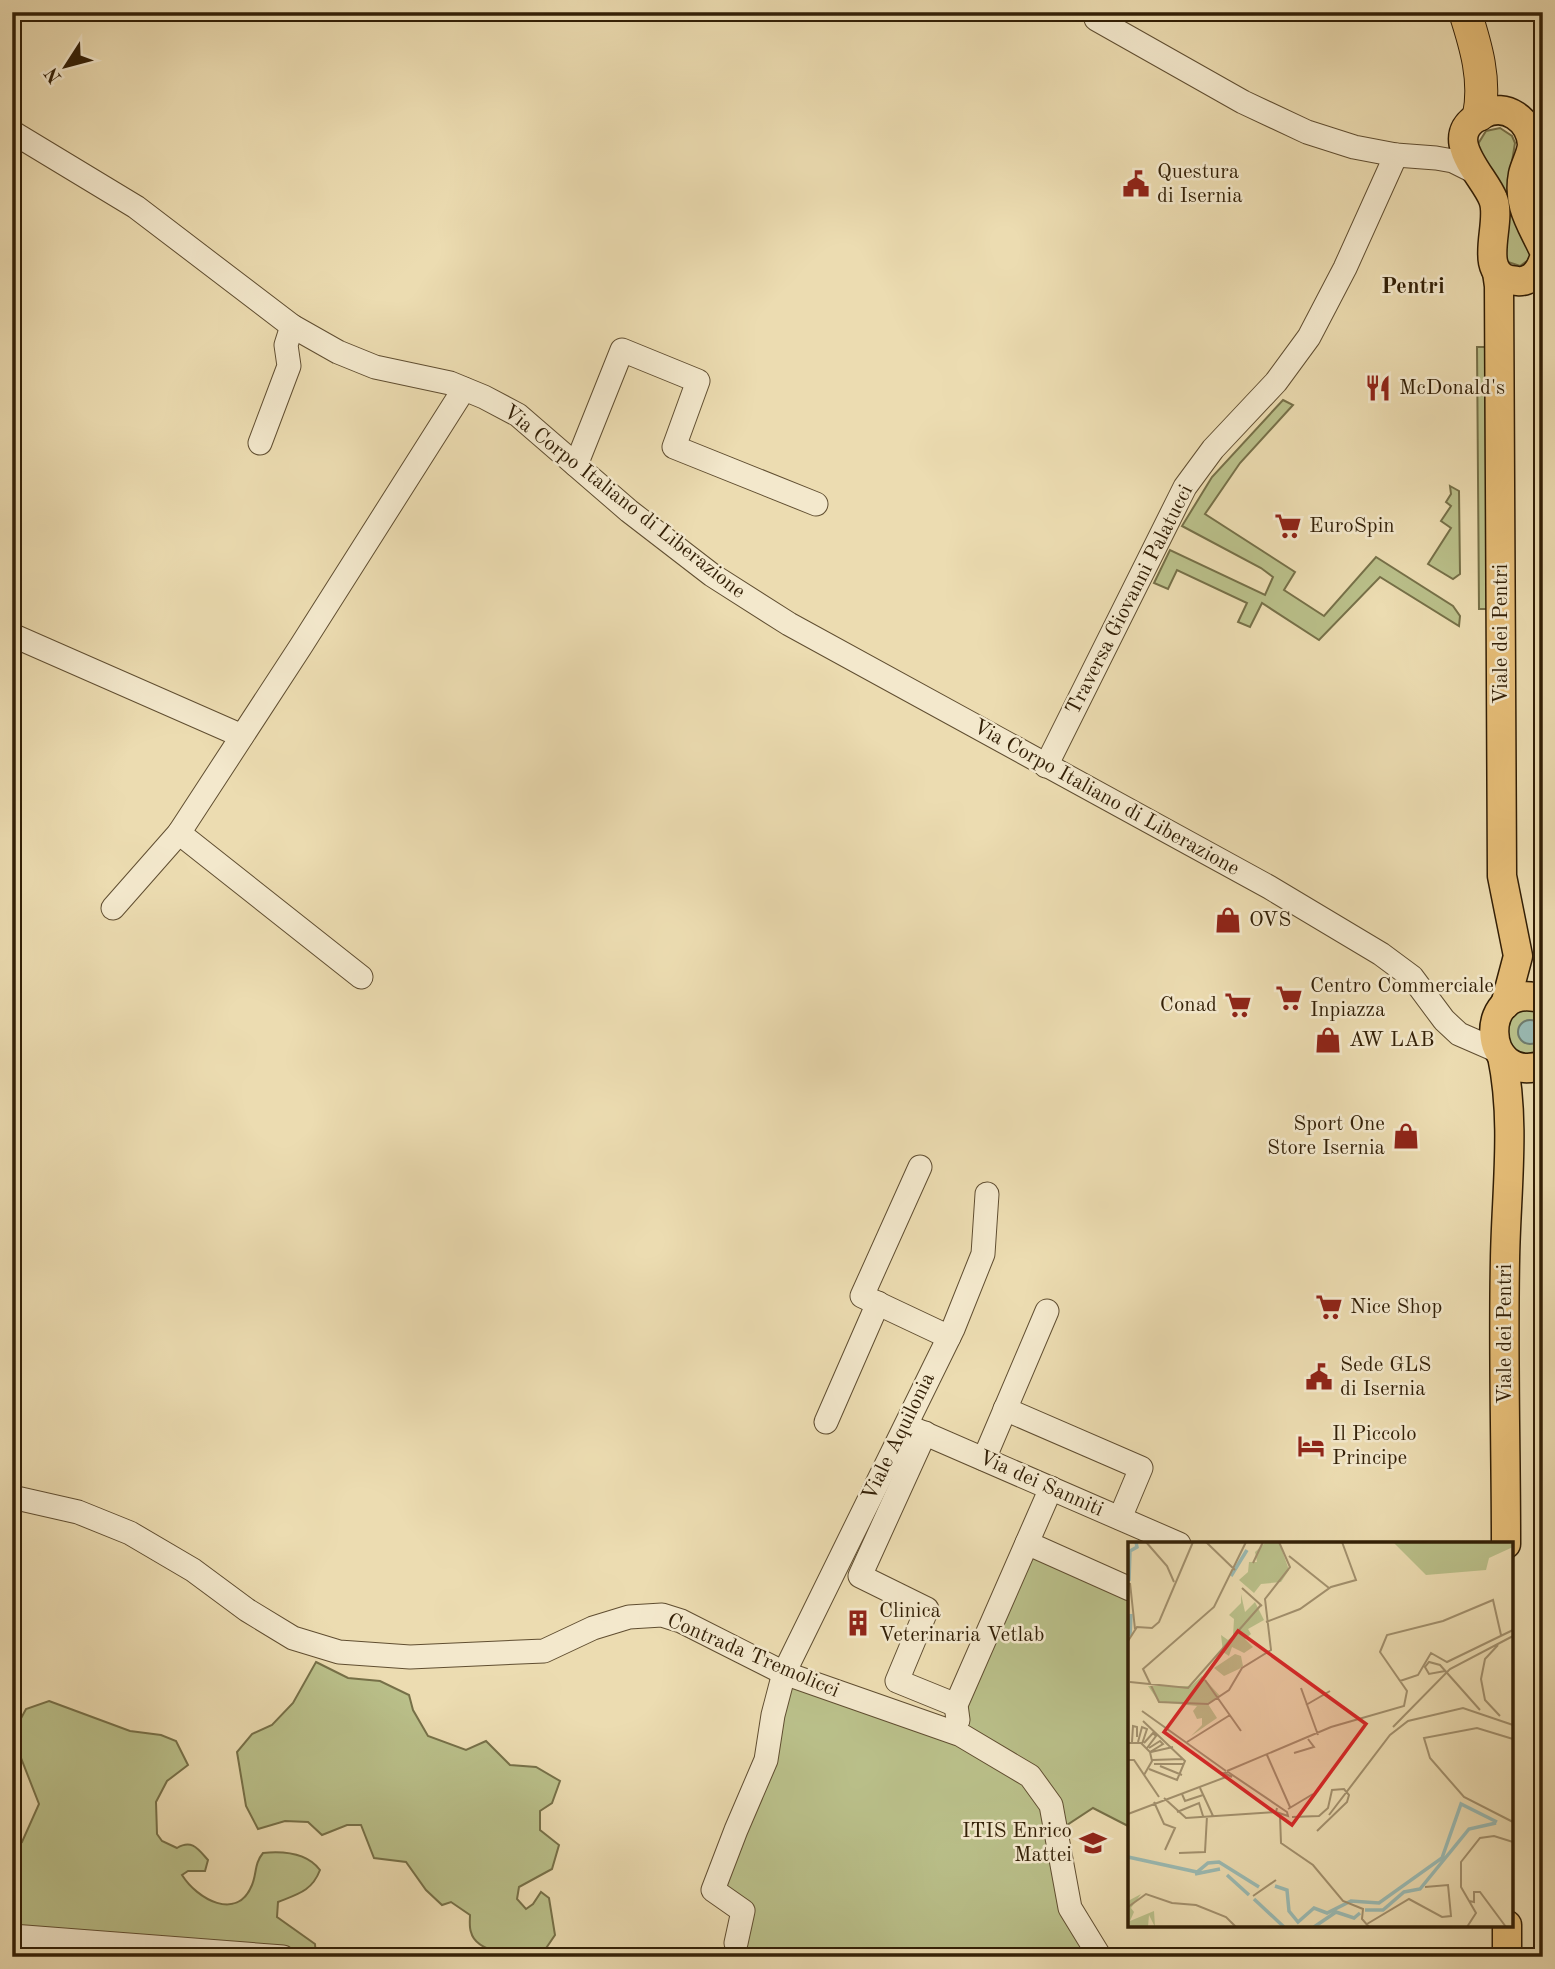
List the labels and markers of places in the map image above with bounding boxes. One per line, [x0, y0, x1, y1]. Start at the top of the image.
place label: Questura di Isernia [1157, 162, 1243, 207]
public building icon: Questura di Isernia [1121, 169, 1151, 199]
restaurant icon: McDonald's [1363, 373, 1393, 403]
place label: McDonald's [1399, 378, 1505, 399]
supermarket icon: EuroSpin [1273, 511, 1303, 541]
place label: EuroSpin [1309, 516, 1395, 537]
shop icon: OVS [1213, 905, 1243, 935]
place label: OVS [1249, 910, 1291, 931]
place label: Centro Commerciale Inpiazza [1310, 976, 1494, 1021]
supermarket icon: Centro Commerciale Inpiazza [1274, 983, 1304, 1013]
supermarket icon: Conad [1223, 990, 1253, 1020]
place label: Conad [1160, 995, 1217, 1016]
shop icon: AW LAB [1313, 1025, 1343, 1055]
place label: AW LAB [1349, 1030, 1435, 1051]
place label: Sport One Store Isernia [1267, 1114, 1385, 1159]
shop icon: Sport One Store Isernia [1391, 1121, 1421, 1151]
supermarket icon: Nice Shop [1314, 1292, 1344, 1322]
place label: Nice Shop [1350, 1297, 1442, 1318]
place label: Sede GLS di Isernia [1340, 1355, 1431, 1400]
public building icon: Sede GLS di Isernia [1304, 1362, 1334, 1392]
place label: Il Piccolo Principe [1332, 1424, 1417, 1469]
hotel icon: Il Piccolo Principe [1296, 1431, 1326, 1461]
place label: Clinica Veterinaria Vetlab [879, 1601, 1044, 1646]
building icon: Clinica Veterinaria Vetlab [843, 1608, 873, 1638]
place label: ITIS Enrico Mattei [962, 1821, 1072, 1866]
school or university icon: ITIS Enrico Mattei [1078, 1828, 1108, 1858]

